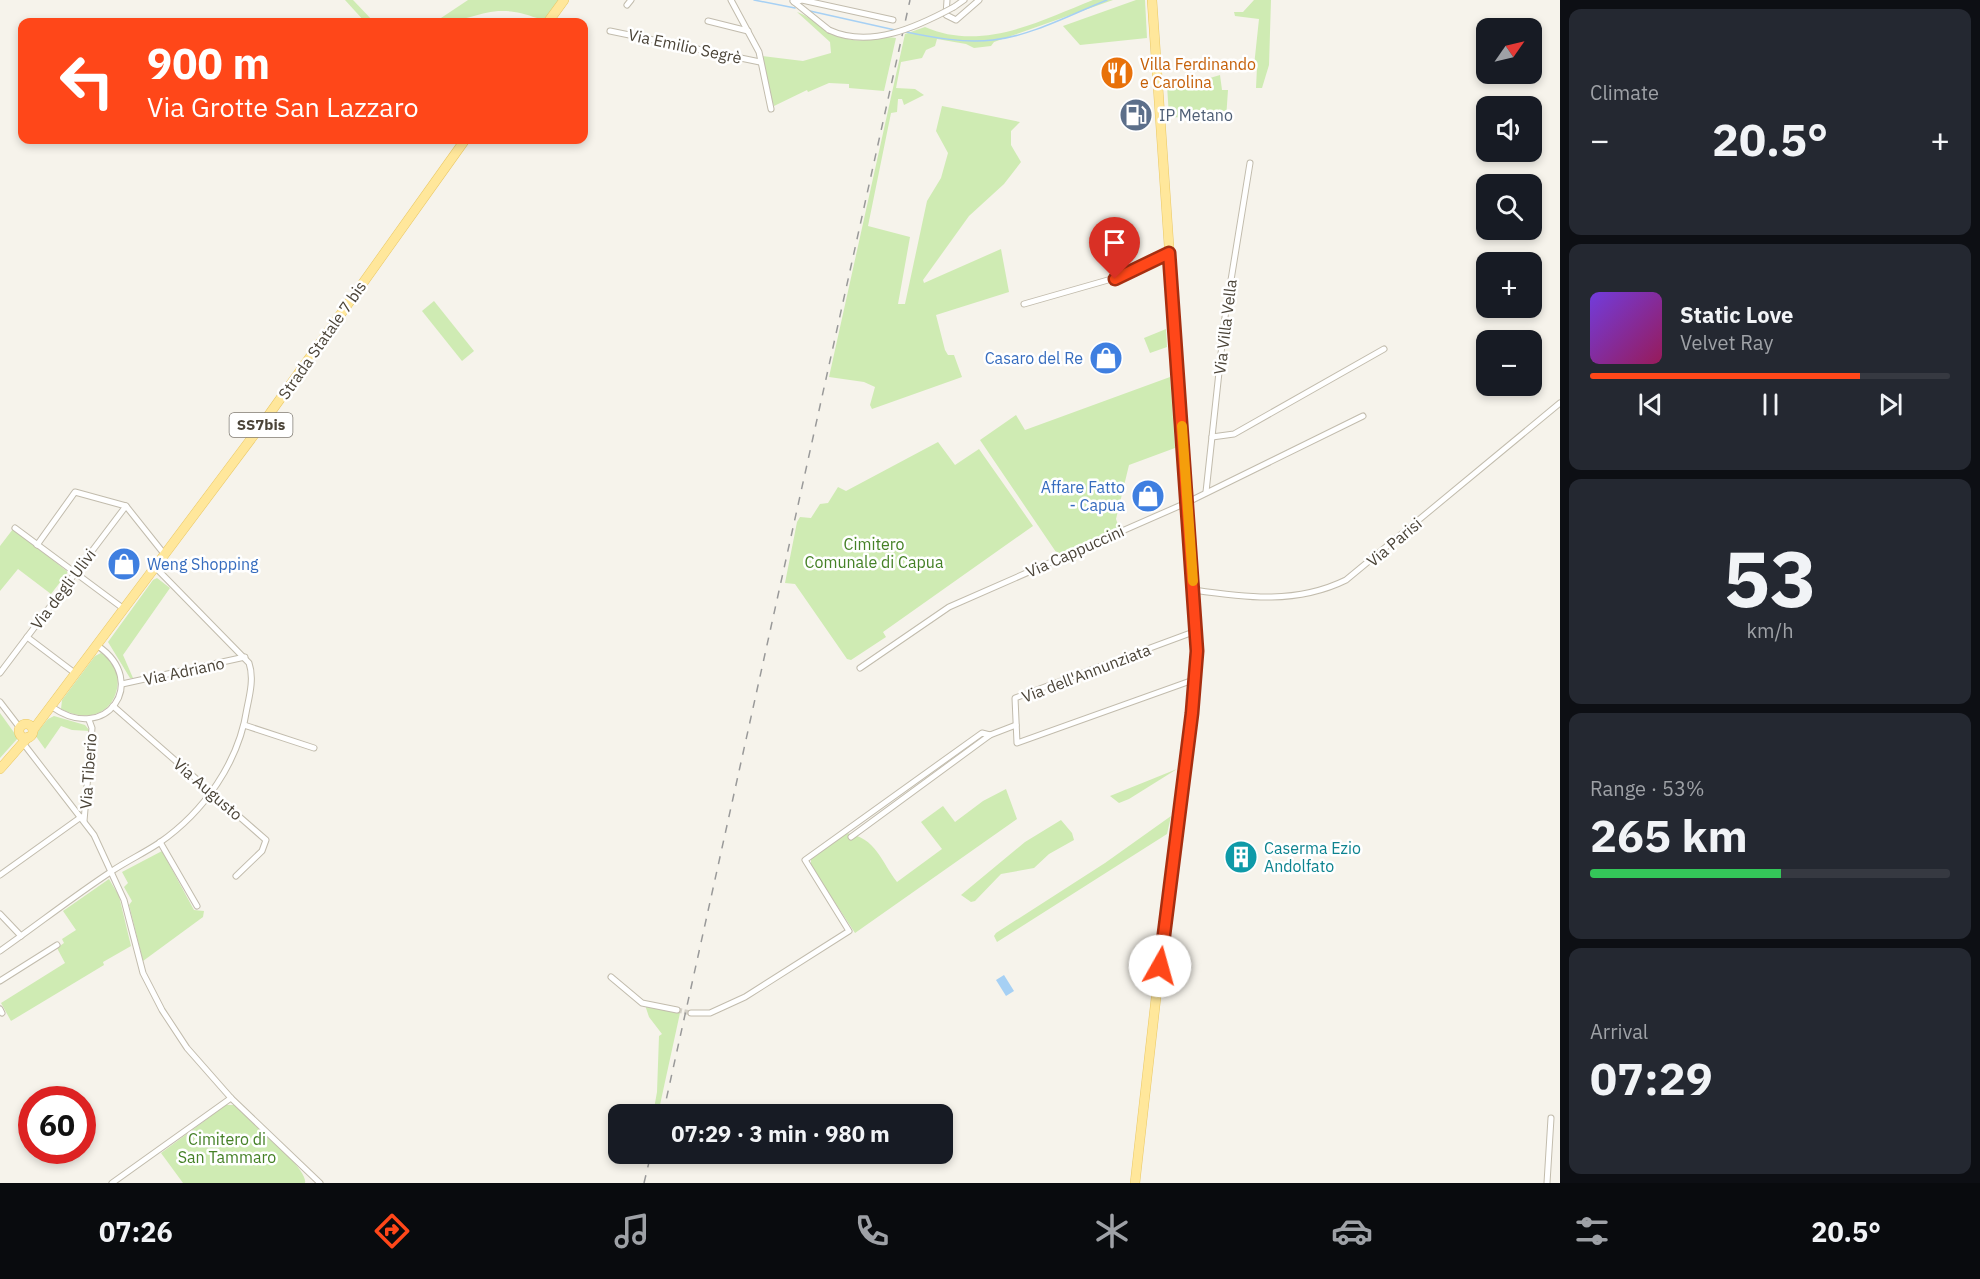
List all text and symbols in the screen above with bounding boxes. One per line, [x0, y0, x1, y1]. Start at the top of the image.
north arrow [1476, 18, 1542, 84]
map controls [1476, 18, 1542, 396]
street label: Via Emilio Segrè [626, 24, 744, 68]
text: 900 m [147, 36, 270, 91]
icon: left [48, 42, 126, 120]
place label: Villa Ferdinando e Carolina [1140, 54, 1256, 92]
restaurant icon: Villa Ferdinando e Carolina [1099, 55, 1135, 91]
text: Climate [1590, 79, 1659, 106]
text: Via Grotte San Lazzaro [147, 89, 419, 124]
button: sound [1476, 96, 1542, 162]
fuel station icon: IP Metano [1118, 97, 1154, 133]
place label: IP Metano [1159, 105, 1233, 125]
text: 20.5° [1712, 110, 1828, 168]
text: − [1590, 118, 1610, 161]
text: + [1930, 118, 1950, 161]
button: search [1476, 174, 1542, 240]
pin [1089, 217, 1140, 279]
icon: arrive [1098, 226, 1131, 259]
button: + [1476, 252, 1542, 318]
street label: Strada Statale 7 bis [274, 277, 370, 403]
street label: Via Villa Vella [1209, 278, 1241, 376]
text: Static Love [1680, 300, 1793, 329]
text: Velvet Ray [1680, 329, 1773, 356]
button: − [1476, 330, 1542, 396]
shop icon: Casaro del Re [1088, 340, 1124, 376]
place label: Casaro del Re [985, 348, 1083, 368]
icon: previous [1634, 388, 1667, 421]
icon: pause [1754, 388, 1787, 421]
icon: next [1874, 388, 1907, 421]
road number: SS7bis [230, 413, 292, 437]
place label: Affare Fatto - Capua [1041, 477, 1125, 515]
shop icon: Affare Fatto - Capua [1130, 478, 1166, 514]
street label: Via Parisi [1362, 513, 1426, 571]
street label: Via Cappuccini [1023, 520, 1127, 582]
text: 53 [1723, 527, 1817, 628]
park label: Cimitero Comunale di Capua [805, 534, 944, 572]
street label: Via degli Ulivi [26, 545, 100, 633]
shop icon: Weng Shopping [106, 546, 142, 582]
place label: Weng Shopping [147, 554, 259, 574]
text: km/h [1746, 617, 1794, 644]
street label: Via dell'Annunziata [1019, 639, 1154, 707]
street label: Via Adriano [142, 653, 226, 689]
street label: Via Tiberio [75, 732, 101, 810]
street label: Via Augusto [169, 754, 247, 824]
text: Range · 53% [1590, 775, 1705, 802]
text: 265 km [1590, 806, 1748, 864]
place label: Caserma Ezio Andolfato [1264, 838, 1361, 876]
building icon: Caserma Ezio Andolfato [1223, 839, 1259, 875]
position arrow [1128, 934, 1192, 998]
text: Arrival [1590, 1018, 1648, 1045]
text: 07:29 [1590, 1049, 1713, 1107]
speed limit sign: 60 [18, 1086, 96, 1164]
text: 07:29 · 3 min · 980 m [671, 1119, 890, 1148]
park label: Cimitero di San Tammaro [178, 1129, 276, 1167]
icon: directions [371, 1210, 413, 1252]
icon: music [611, 1210, 653, 1252]
icon: phone [851, 1210, 893, 1252]
icon: climate [1091, 1210, 1133, 1252]
icon: car [1331, 1210, 1373, 1252]
icon: filters [1571, 1210, 1613, 1252]
text: 07:26 [99, 1214, 173, 1249]
text: 20.5° [1811, 1214, 1881, 1249]

